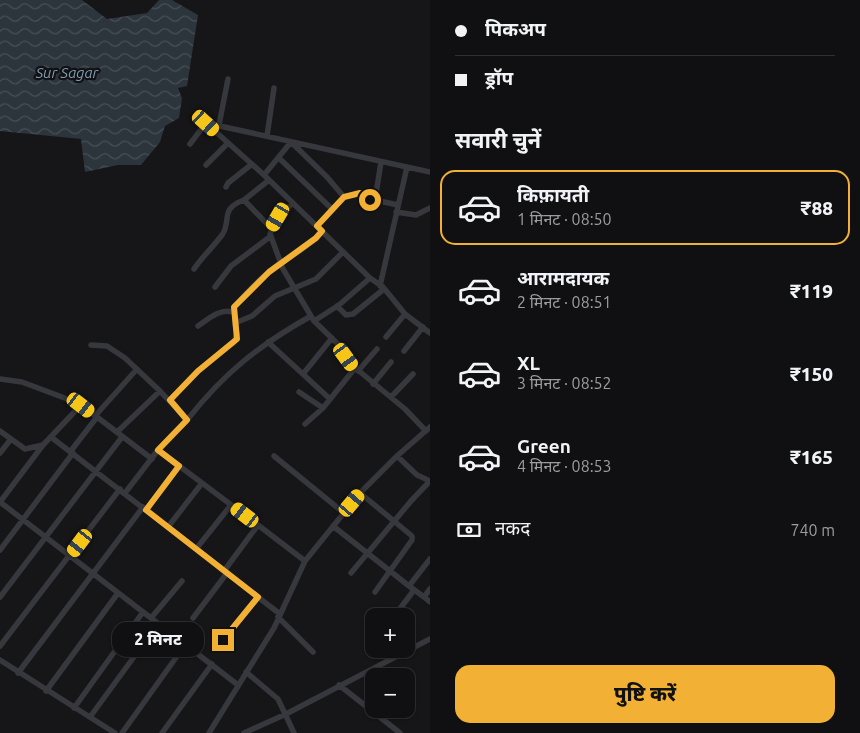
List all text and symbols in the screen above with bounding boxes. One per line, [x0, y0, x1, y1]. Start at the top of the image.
text: पिकअप [485, 18, 546, 40]
water label: Sur Sagar [35, 64, 100, 81]
text: ड्रॉप [485, 67, 513, 89]
car [189, 107, 222, 139]
text: सवारी चुनें [455, 127, 541, 152]
text: किफ़ायती [517, 184, 589, 206]
icon: car [457, 185, 502, 230]
route start [359, 189, 381, 211]
text: ₹88 [801, 197, 833, 219]
car [264, 200, 291, 234]
text: 1 मिनट · 08:50 [517, 210, 612, 228]
text: आरामदायक [517, 267, 609, 289]
icon: car [457, 268, 502, 313]
text: ₹119 [790, 280, 833, 302]
text: 2 मिनट · 08:51 [517, 293, 612, 311]
car [331, 340, 360, 374]
icon: car [457, 351, 502, 396]
text: XL [517, 352, 540, 374]
text: ₹150 [790, 363, 833, 385]
text: 3 मिनट · 08:52 [517, 374, 612, 392]
car [64, 390, 97, 420]
icon: car [457, 434, 502, 479]
text: Green [517, 435, 571, 457]
text: ₹165 [790, 446, 833, 468]
text: 4 मिनट · 08:53 [517, 457, 612, 475]
car [336, 487, 367, 519]
car [228, 500, 261, 530]
icon: cash [455, 516, 483, 544]
text: नकद [495, 517, 530, 539]
text: 740 m [790, 521, 835, 539]
car [64, 527, 95, 559]
map controls [365, 608, 415, 718]
button: + [365, 608, 415, 658]
callout: 2 मिनट [113, 622, 206, 658]
route end [212, 629, 234, 651]
text: 2 मिनट [134, 630, 182, 648]
button: पुष्टि करें [455, 665, 835, 723]
button: − [365, 668, 415, 718]

